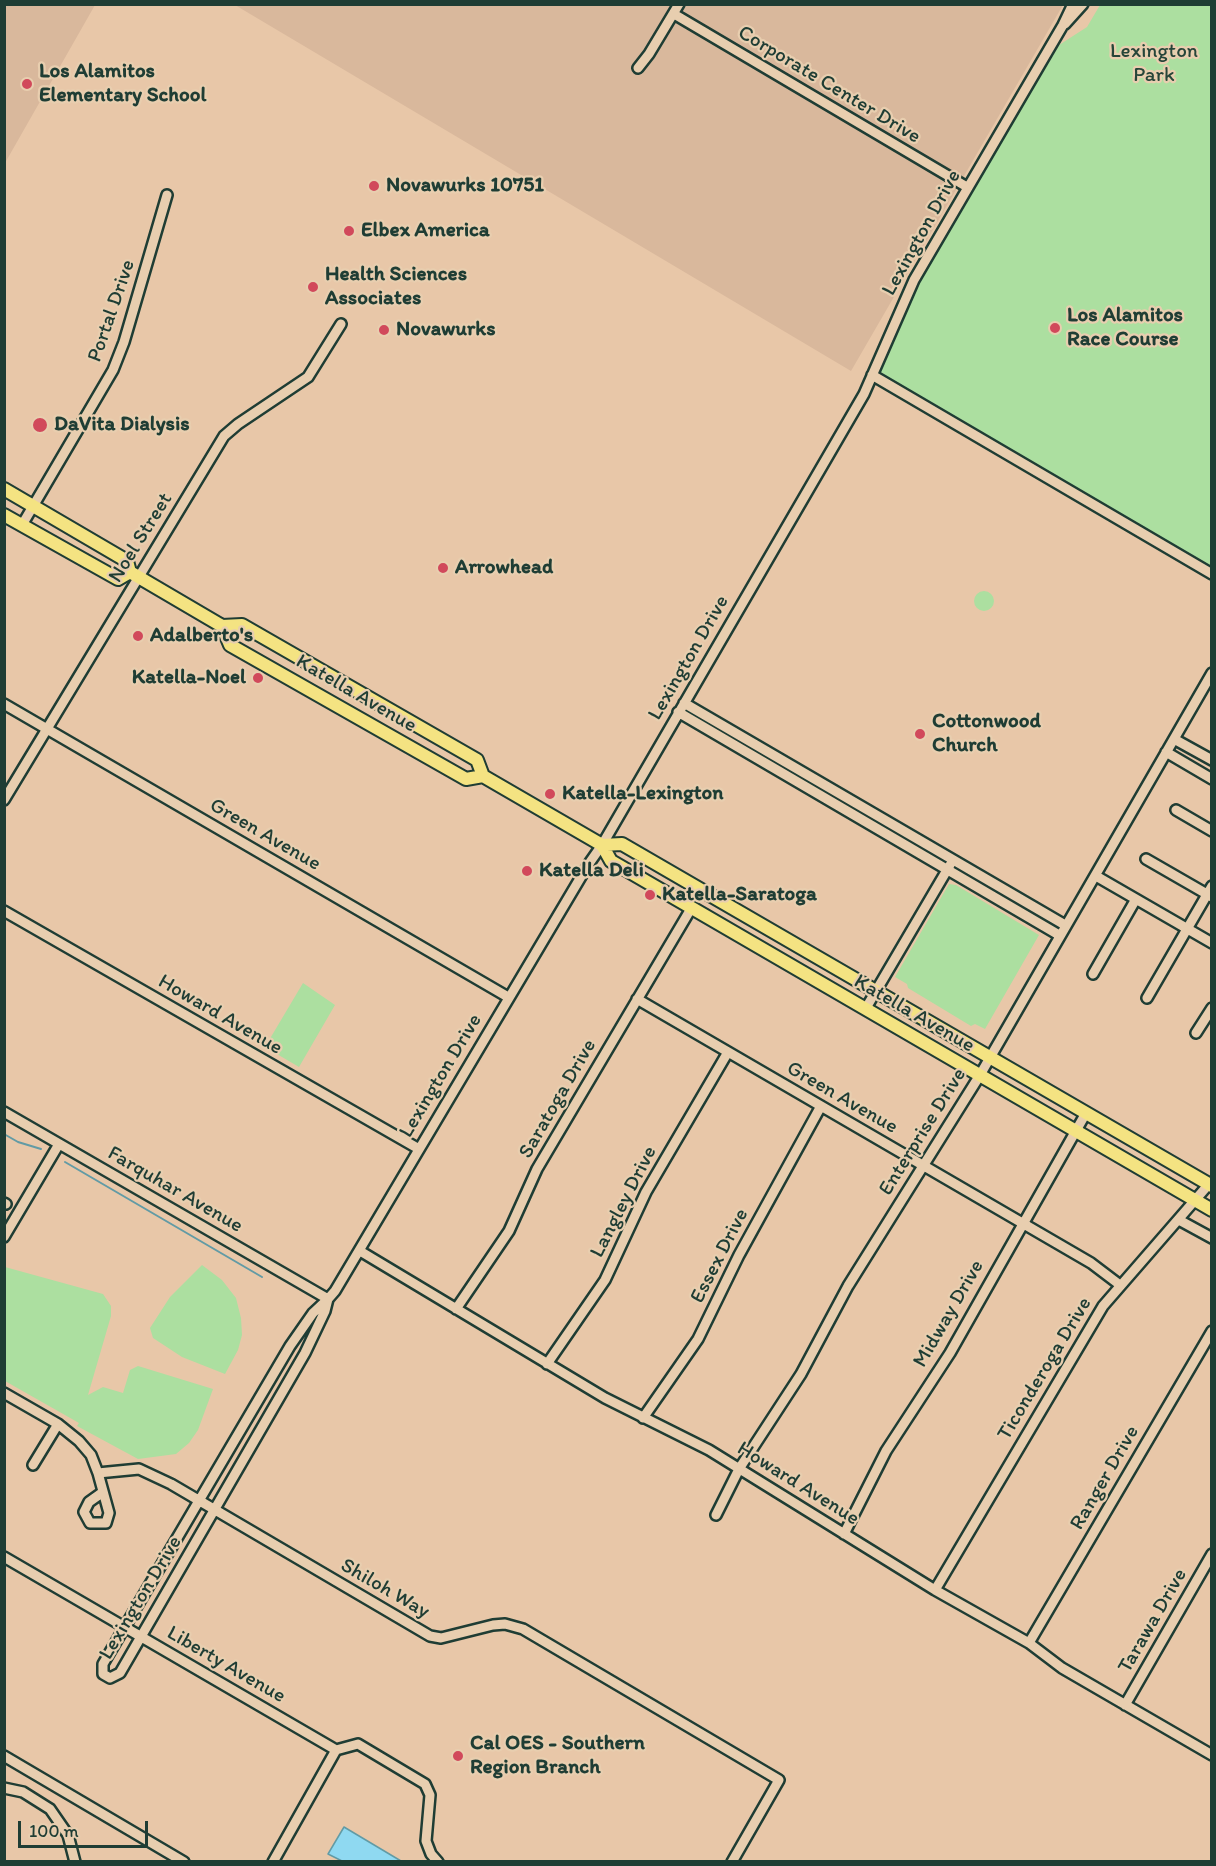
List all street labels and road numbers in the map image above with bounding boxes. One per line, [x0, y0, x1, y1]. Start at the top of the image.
street label: Corporate Center Drive [733, 20, 925, 150]
street label: Lexington Drive [877, 166, 967, 300]
street label: Portal Drive [83, 256, 141, 366]
street label: Noel Street [104, 488, 178, 588]
street label: Lexington Drive [643, 591, 735, 725]
street label: Katella Avenue [291, 649, 421, 739]
street label: Green Avenue [205, 793, 325, 877]
street label: Howard Avenue [153, 969, 287, 1061]
street label: Katella Avenue [849, 969, 979, 1059]
street label: Lexington Drive [394, 1009, 488, 1143]
street label: Saratoga Drive [514, 1035, 602, 1163]
street label: Green Avenue [782, 1056, 902, 1140]
street label: Enterprise Drive [874, 1064, 972, 1200]
street label: Farquhar Avenue [103, 1141, 247, 1239]
street label: Langley Drive [585, 1142, 663, 1262]
street label: Essex Drive [685, 1205, 755, 1307]
street label: Midway Drive [908, 1256, 990, 1372]
street label: Ticonderoga Drive [992, 1293, 1098, 1445]
street label: Ranger Drive [1065, 1421, 1145, 1535]
street label: Howard Avenue [732, 1436, 864, 1532]
street label: Lexington Drive [94, 1531, 188, 1665]
street label: Shiloh Way [336, 1553, 434, 1625]
street label: Tarawa Drive [1113, 1564, 1193, 1678]
street label: Liberty Avenue [162, 1621, 290, 1709]

